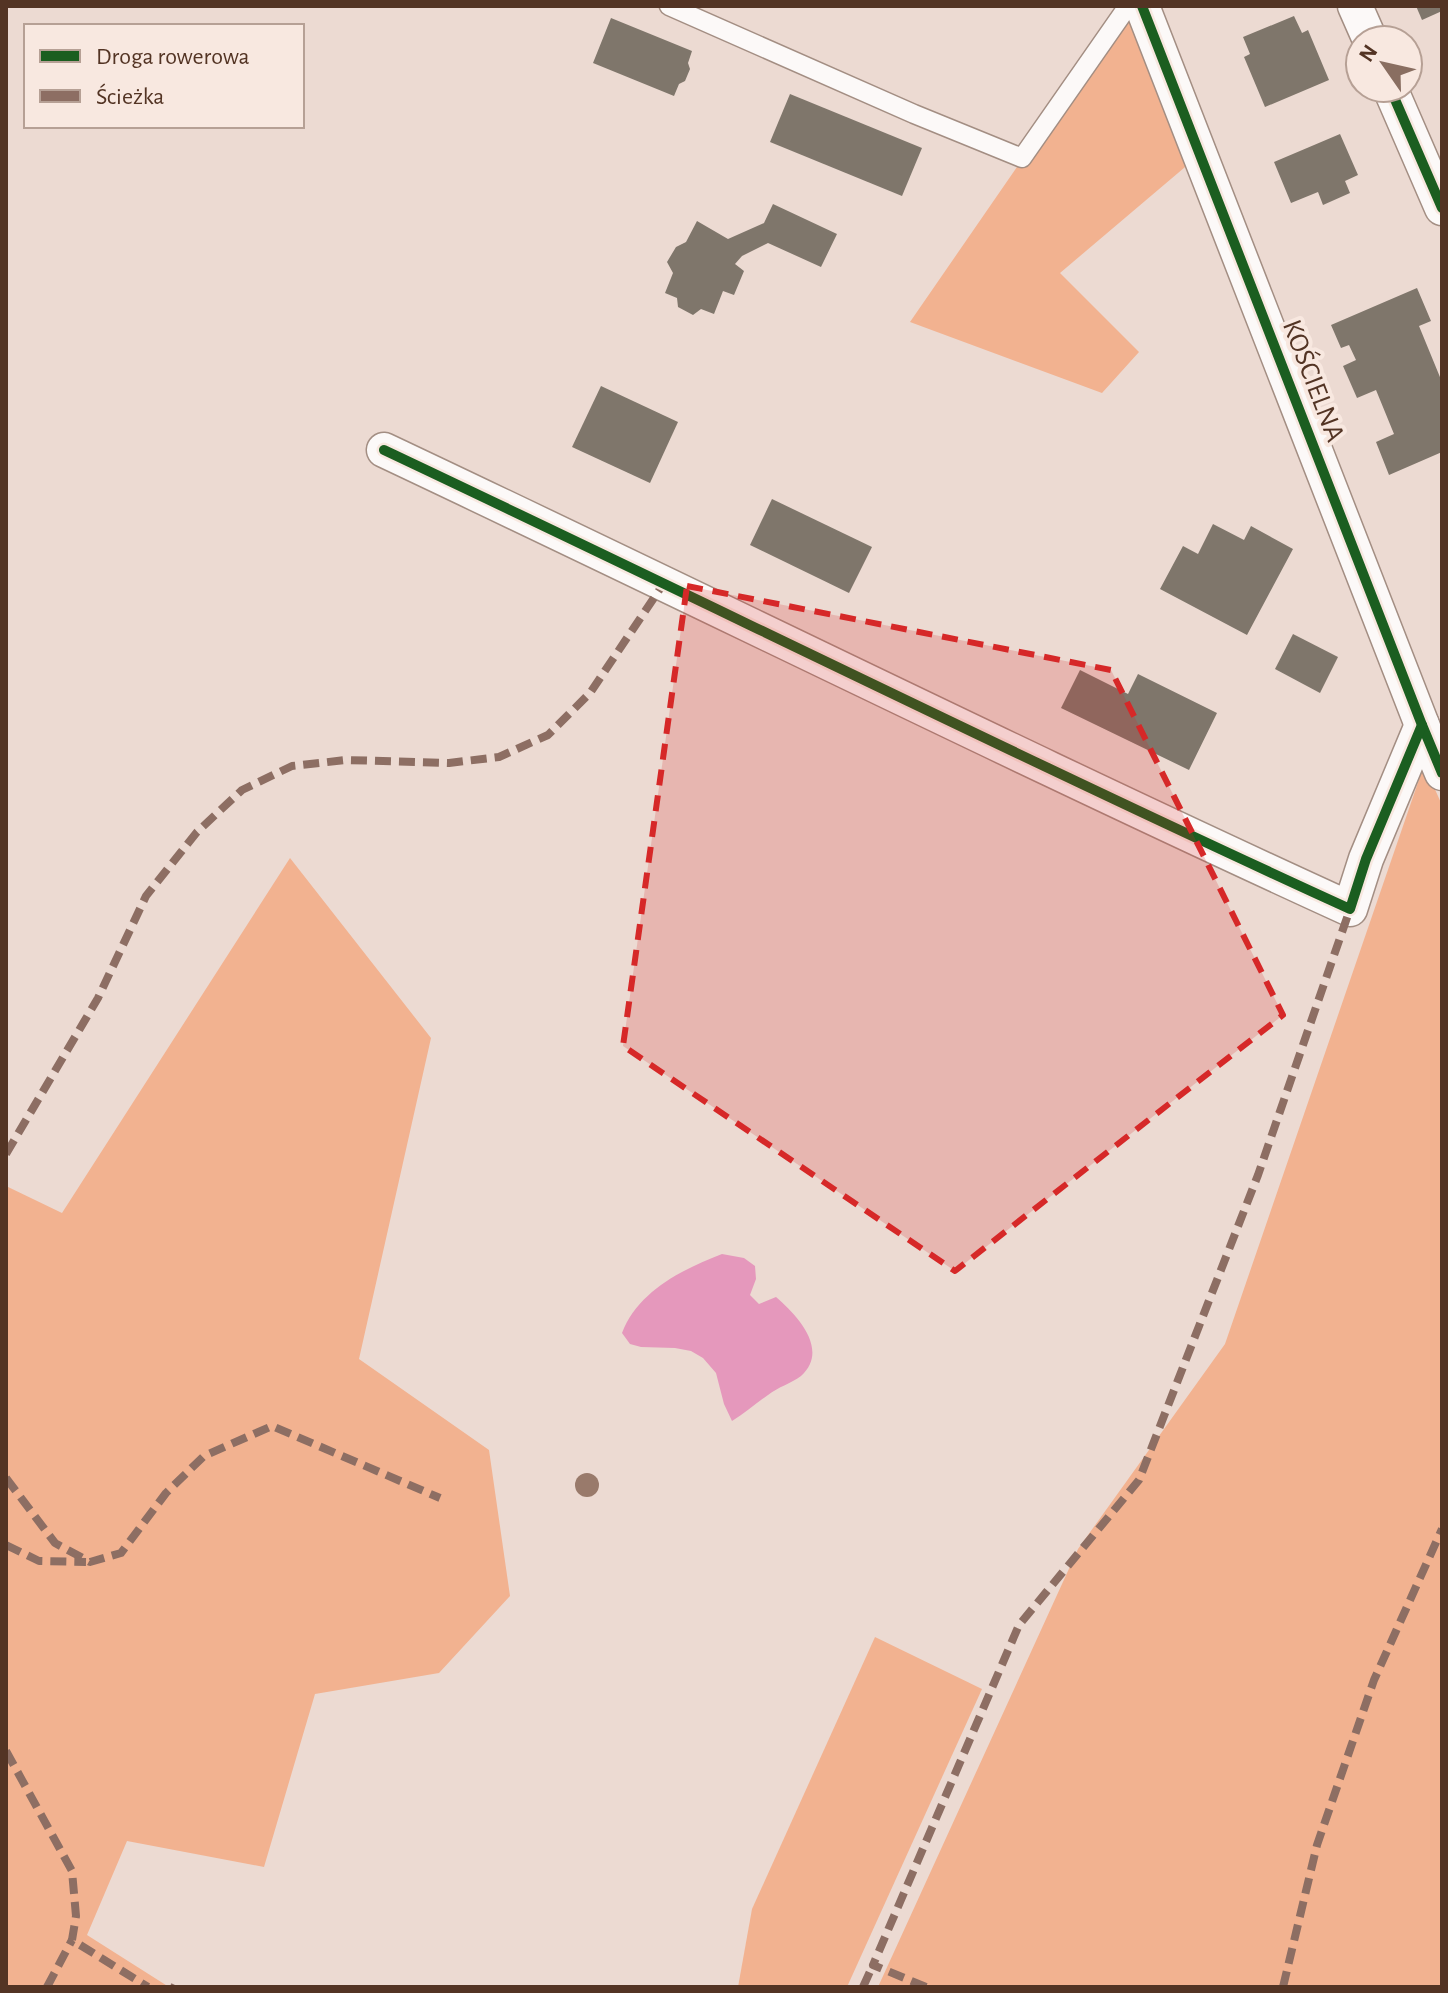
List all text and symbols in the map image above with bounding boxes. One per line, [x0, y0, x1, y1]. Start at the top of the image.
legend [24, 24, 304, 128]
north arrow [1344, 24, 1424, 104]
text: N [1355, 41, 1382, 66]
text: Droga rowerowa [96, 45, 250, 69]
text: Ścieżka [96, 83, 164, 109]
street label: KOŚCIELNA [1277, 315, 1352, 446]

